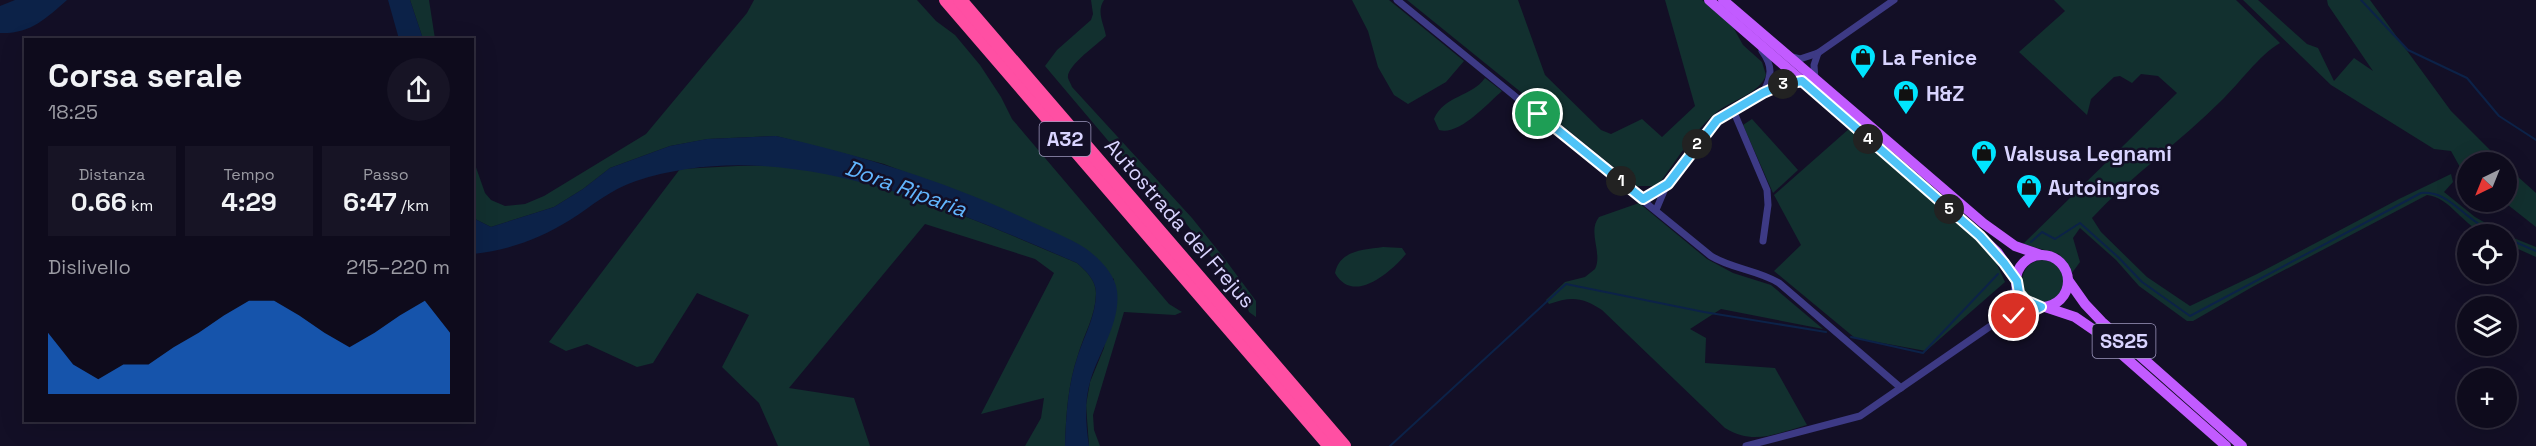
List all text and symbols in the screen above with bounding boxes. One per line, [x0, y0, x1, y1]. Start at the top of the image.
shop icon: La Fenice [1848, 42, 1878, 80]
place label: La Fenice [1882, 44, 1977, 71]
text: Corsa serale [48, 55, 243, 97]
button: share [387, 58, 450, 121]
pin: 3 [1768, 69, 1798, 99]
text: 3 [1778, 73, 1788, 94]
shop icon: H&Z [1891, 78, 1921, 116]
place label: H&Z [1926, 80, 1964, 107]
pin [1512, 88, 1563, 139]
icon: arrive [1521, 97, 1554, 130]
text: 18:25 [48, 99, 98, 125]
road number: A32 [1040, 122, 1090, 156]
pin: 4 [1853, 124, 1883, 154]
text: 4 [1863, 128, 1873, 149]
pin: 2 [1682, 129, 1712, 159]
street label: Autostrada del Frejus [1099, 133, 1261, 313]
text: 2 [1692, 133, 1702, 154]
shop icon: Valsusa Legnami [1969, 138, 1999, 176]
place label: Valsusa Legnami [2004, 140, 2172, 167]
north arrow [2457, 152, 2517, 212]
map controls [2457, 152, 2517, 428]
water label: Dora Riparia [842, 153, 971, 223]
text: Distanza [79, 164, 145, 185]
text: Tempo [223, 164, 275, 185]
text: Passo [363, 164, 409, 185]
pin: 1 [1606, 166, 1636, 196]
text: 1 [1617, 170, 1625, 191]
shop icon: Autoingros [2014, 172, 2044, 210]
place label: Autoingros [2048, 174, 2160, 201]
text: 0.66 [71, 185, 127, 219]
text: 4:29 [221, 185, 277, 219]
text: 6:47 [343, 185, 397, 219]
pin: 5 [1934, 194, 1964, 224]
text: km [127, 195, 153, 216]
text: /km [397, 195, 429, 216]
text: 5 [1944, 198, 1954, 219]
button: locate [2457, 224, 2517, 284]
text: Dislivello [48, 254, 131, 280]
text: 215–220 m [346, 254, 450, 280]
pin [1988, 290, 2039, 341]
button: layers [2457, 296, 2517, 356]
icon: check [1997, 299, 2030, 332]
road number: SS25 [2092, 324, 2156, 358]
button: + [2457, 368, 2517, 428]

